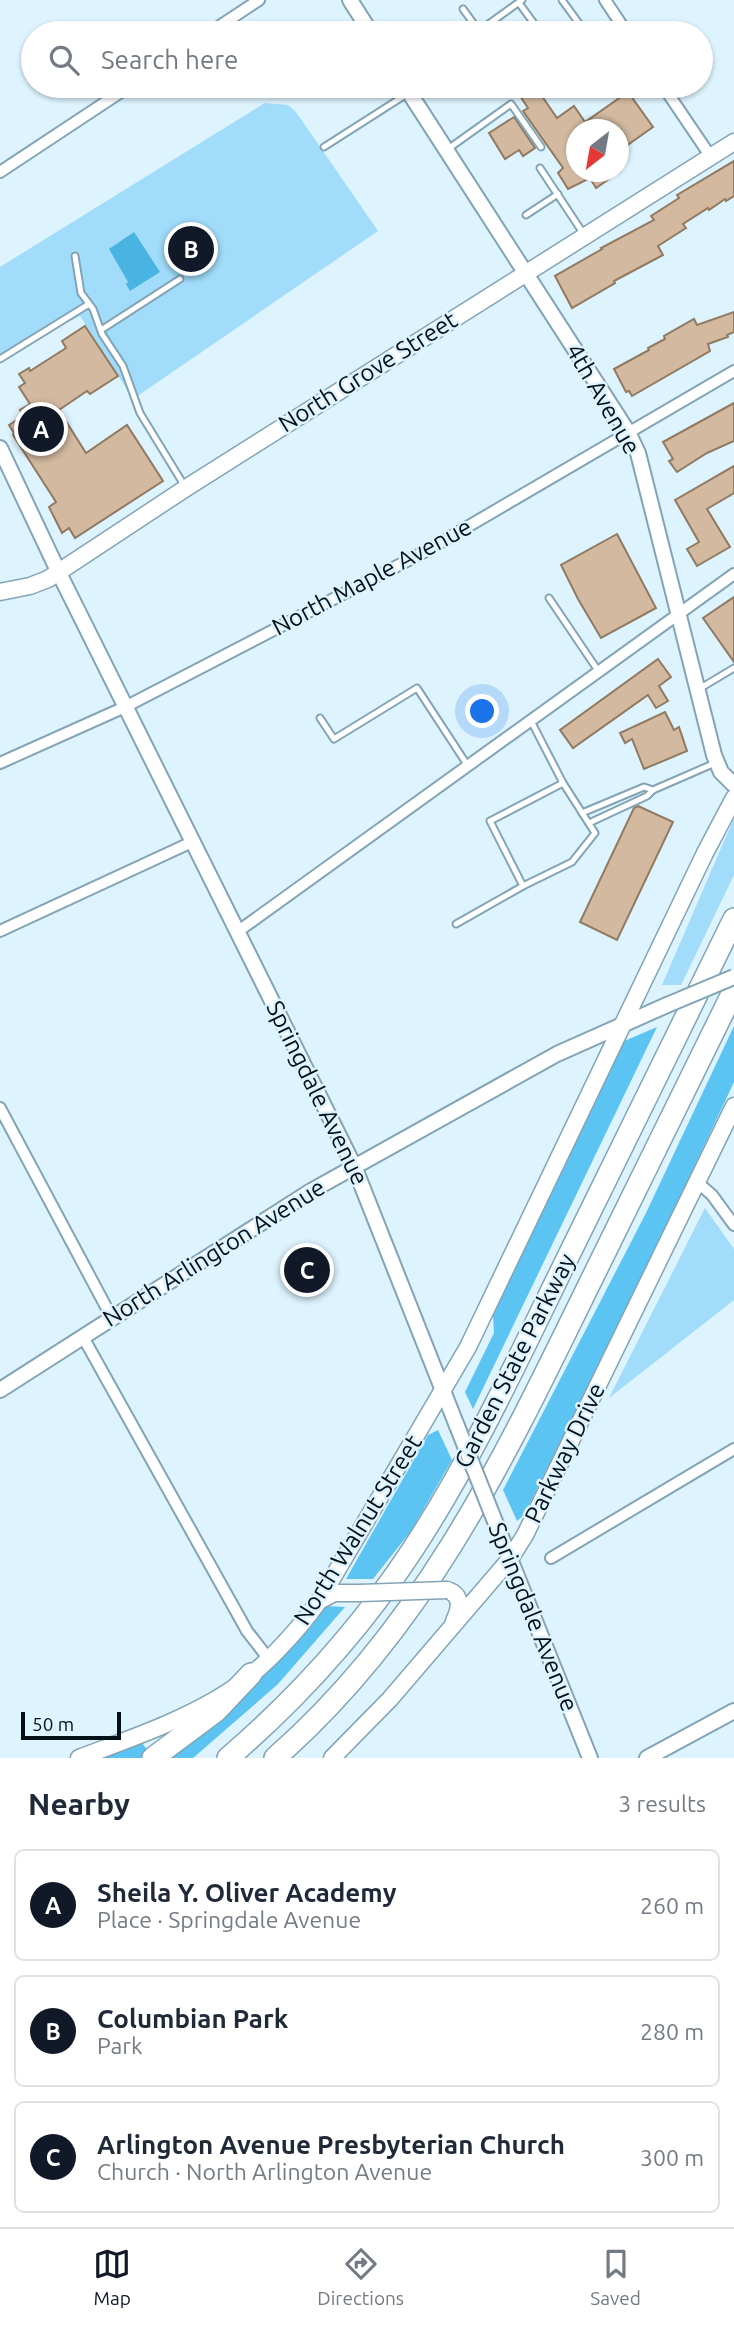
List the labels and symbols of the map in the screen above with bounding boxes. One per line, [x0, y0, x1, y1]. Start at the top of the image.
north arrow [566, 119, 629, 182]
pin: B [168, 223, 214, 275]
street label: North Grove Street [274, 305, 462, 437]
street label: 4th Avenue [561, 339, 646, 459]
pin: A [18, 403, 64, 455]
street label: North Maple Avenue [267, 513, 476, 641]
your location [465, 694, 499, 728]
street label: Springdale Avenue [261, 996, 374, 1189]
street label: North Arlington Avenue [98, 1173, 330, 1332]
pin: C [284, 1244, 330, 1296]
street label: Garden State Parkway [449, 1249, 580, 1472]
street label: Parkway Drive [519, 1378, 610, 1527]
street label: North Walnut Street [288, 1429, 427, 1630]
street label: Springdale Avenue [483, 1518, 584, 1715]
scale bar [21, 1709, 121, 1741]

